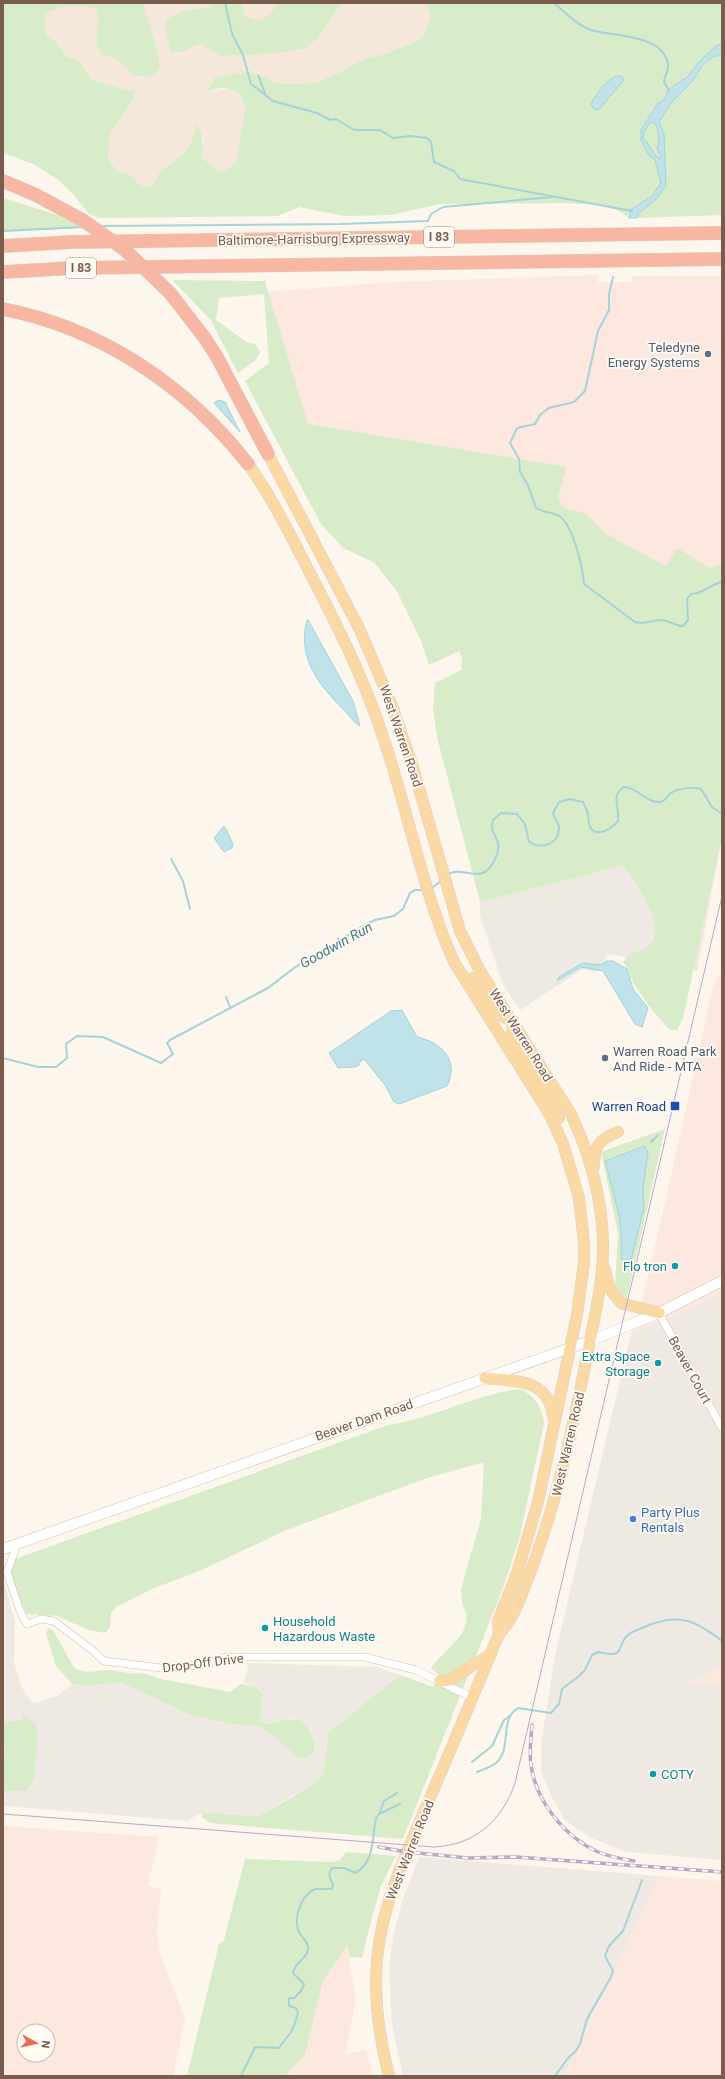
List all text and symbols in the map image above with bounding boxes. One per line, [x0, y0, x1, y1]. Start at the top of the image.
road number: I 83 [424, 227, 454, 247]
street label: Baltimore-Harrisburg Expressway [218, 230, 410, 248]
road number: I 83 [66, 258, 96, 278]
place label: Teledyne Energy Systems [608, 340, 700, 370]
marker: Teledyne Energy Systems [703, 349, 713, 359]
street label: West Warren Road [377, 683, 425, 789]
water label: Goodwin Run [297, 919, 375, 971]
street label: West Warren Road [486, 986, 556, 1084]
place label: Warren Road Park And Ride - MTA [613, 1044, 717, 1074]
marker: Warren Road Park And Ride - MTA [600, 1053, 610, 1063]
place label: Warren Road [592, 1099, 666, 1114]
marker: Warren Road [669, 1100, 681, 1112]
place label: Flo tron [623, 1259, 667, 1274]
marker: Flo tron [670, 1261, 680, 1271]
street label: Beaver Court [665, 1334, 715, 1406]
place label: Extra Space Storage [582, 1349, 650, 1379]
marker: Extra Space Storage [653, 1358, 663, 1368]
street label: West Warren Road [549, 1390, 587, 1498]
street label: Beaver Dam Road [313, 1396, 415, 1444]
place label: Party Plus Rentals [641, 1505, 700, 1535]
marker: Party Plus Rentals [628, 1514, 638, 1524]
place label: Household Hazardous Waste [273, 1614, 375, 1644]
marker: Household Hazardous Waste [260, 1623, 270, 1633]
street label: Drop-Off Drive [162, 1651, 244, 1675]
place label: COTY [661, 1767, 694, 1782]
marker: COTY [648, 1769, 658, 1779]
street label: West Warren Road [383, 1798, 437, 1902]
north arrow [16, 2023, 56, 2063]
text: N [38, 2040, 52, 2049]

